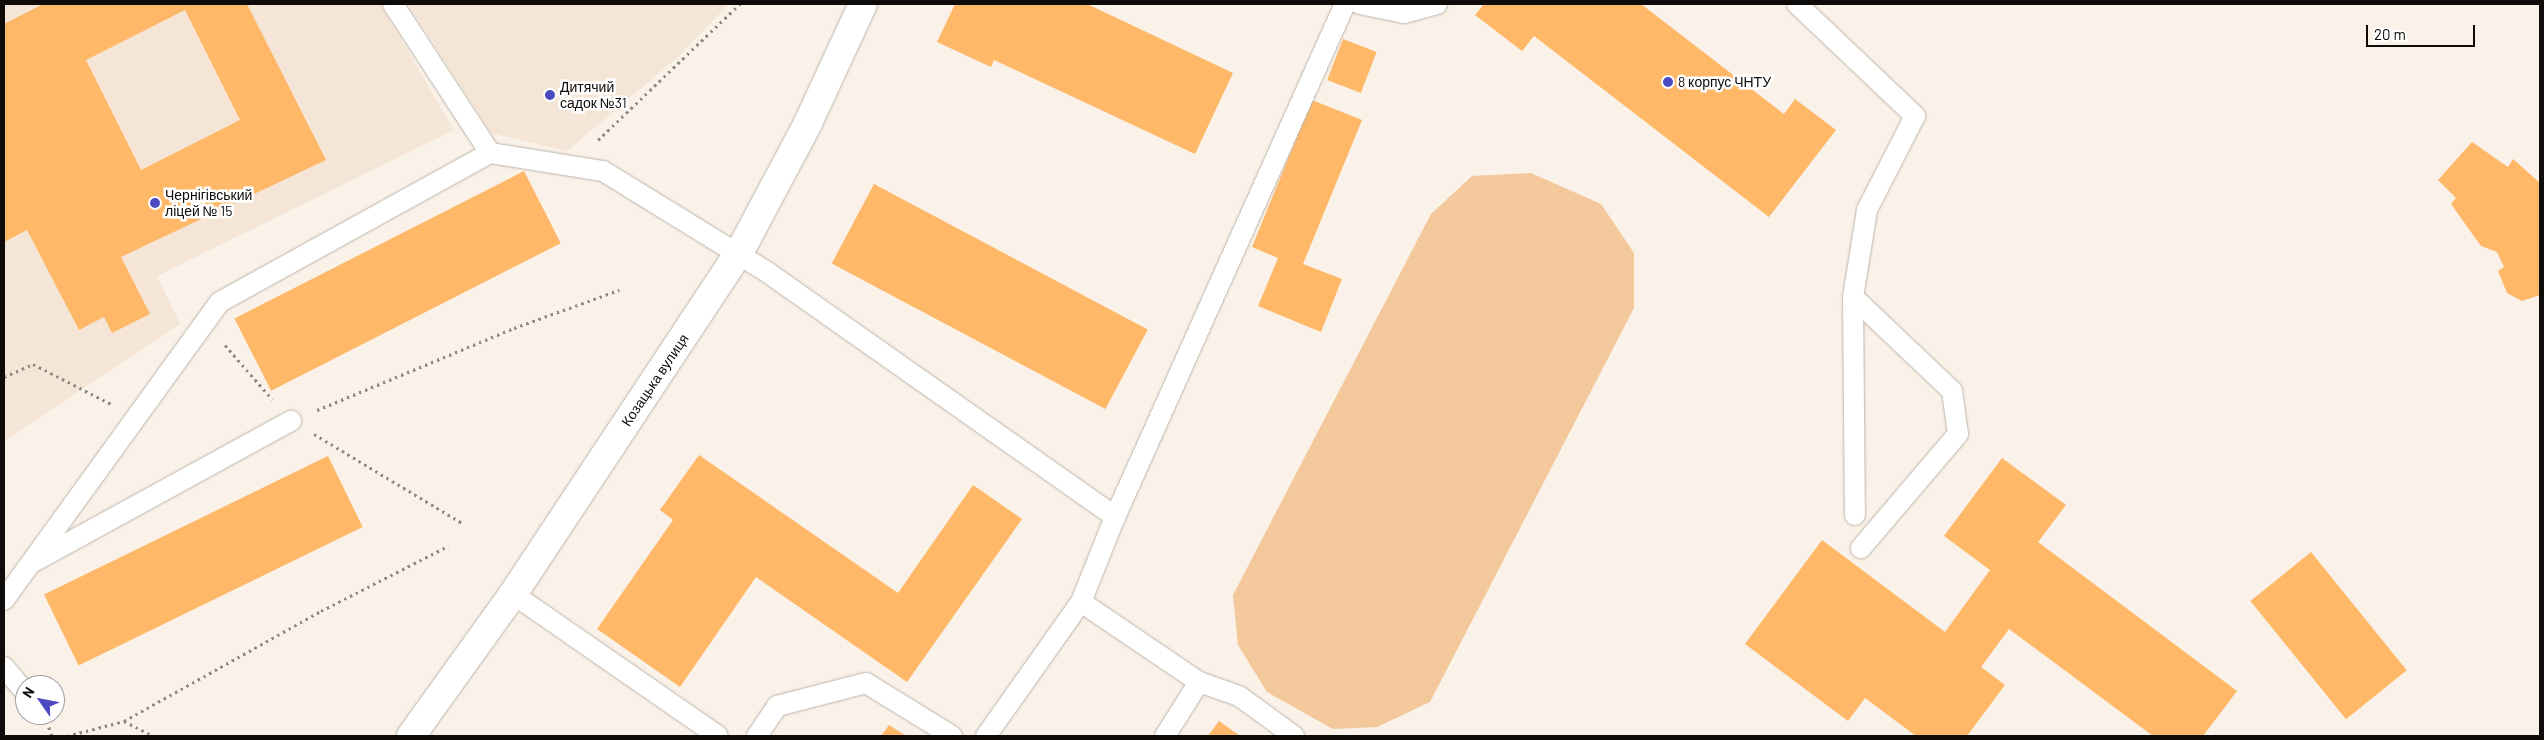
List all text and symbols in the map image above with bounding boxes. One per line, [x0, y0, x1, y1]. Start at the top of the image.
scale bar [2369, 15, 2478, 47]
text: 20 m [2374, 25, 2406, 43]
place label: 8 корпус ЧНТУ [1678, 74, 1771, 90]
marker: 8 корпус ЧНТУ [1662, 76, 1674, 88]
place label: Дитячий садок №31 [560, 79, 627, 111]
marker: Дитячий садок №31 [544, 89, 556, 101]
place label: Чернігівський ліцей № 15 [165, 187, 252, 220]
marker: Чернігівський ліцей № 15 [149, 197, 161, 209]
street label: Козацька вулиця [618, 331, 692, 429]
north arrow [15, 675, 65, 725]
text: N [18, 684, 38, 701]

